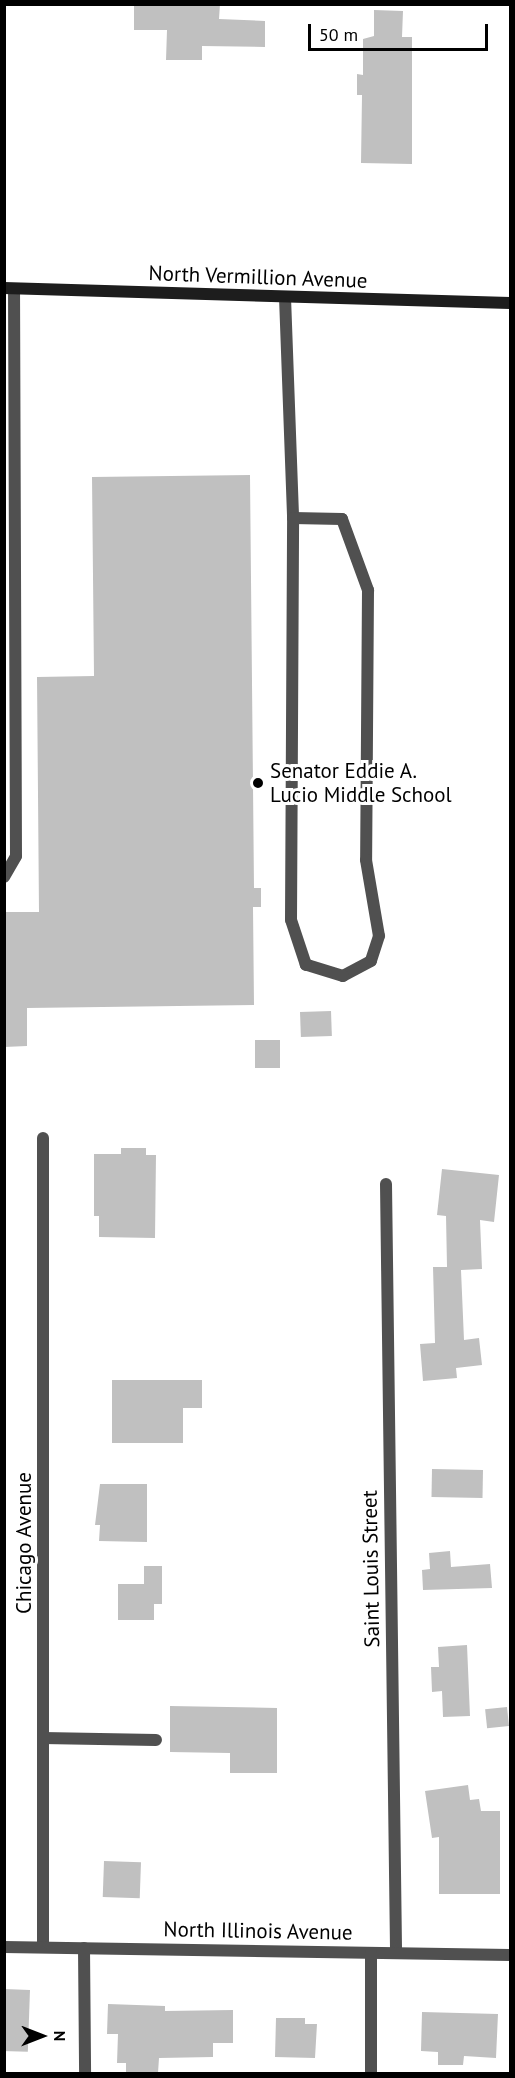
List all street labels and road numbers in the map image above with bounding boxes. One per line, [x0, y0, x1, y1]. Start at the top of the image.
street label: North Vermillion Avenue [147, 261, 369, 293]
street label: Chicago Avenue [11, 1472, 37, 1614]
street label: Saint Louis Street [357, 1490, 385, 1648]
street label: North Illinois Avenue [163, 1917, 353, 1945]

